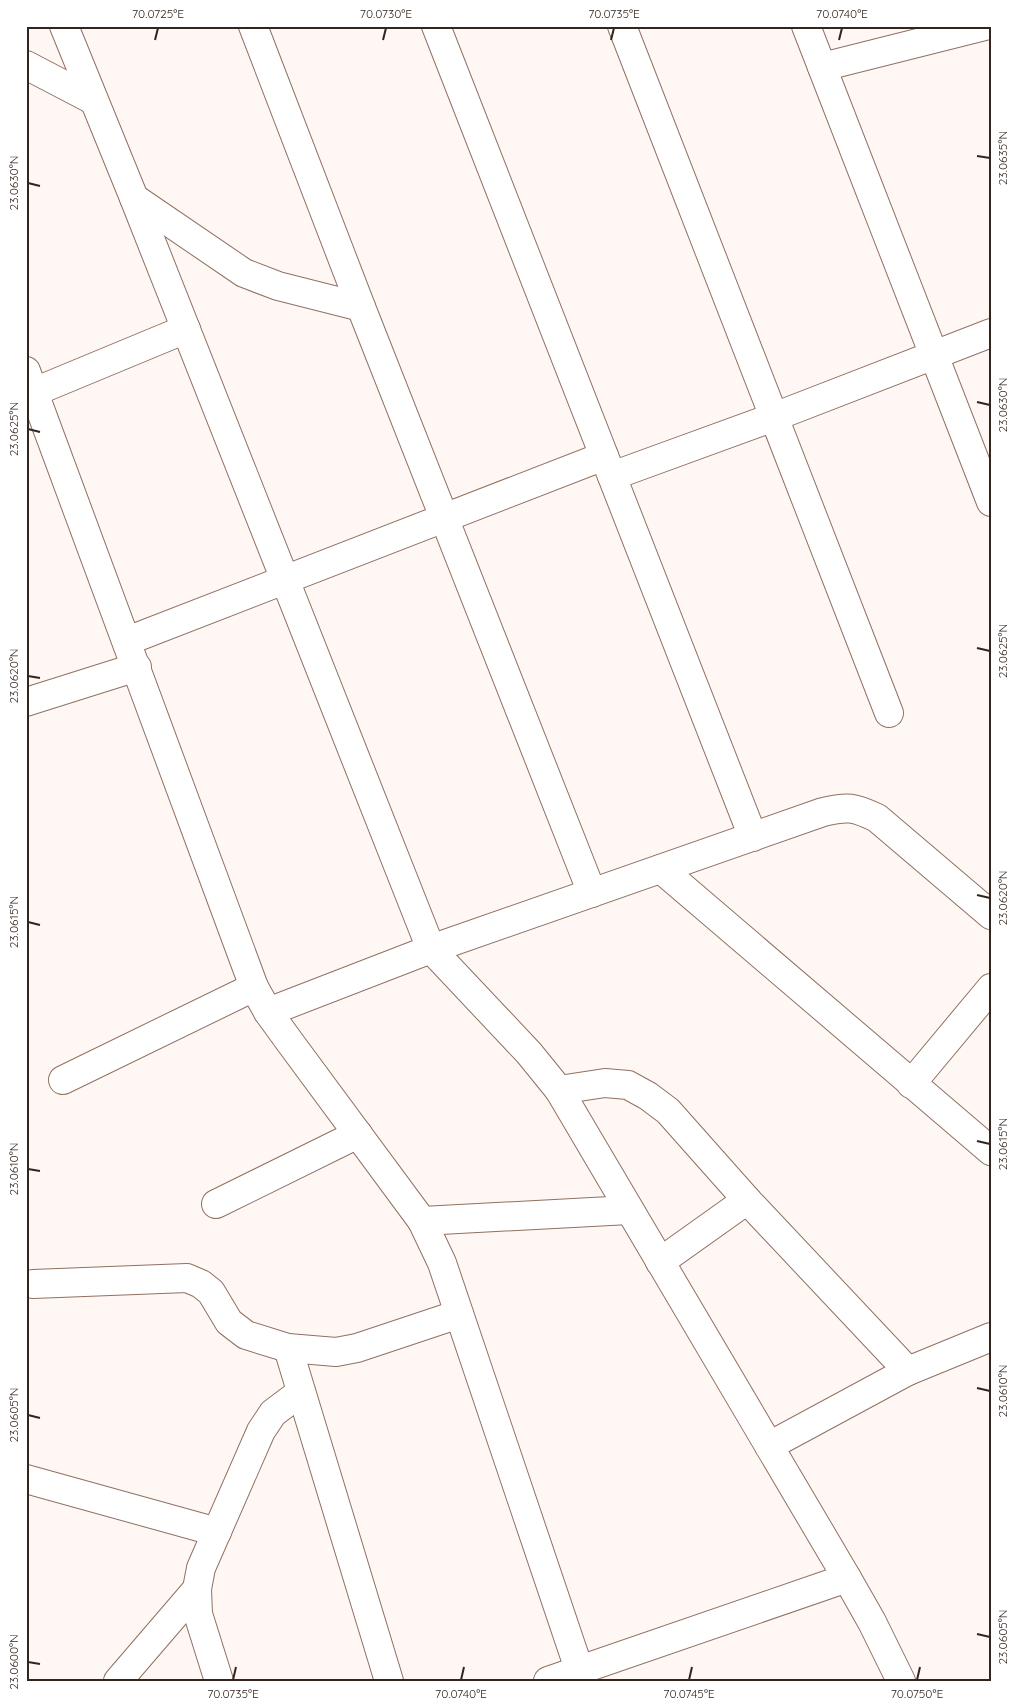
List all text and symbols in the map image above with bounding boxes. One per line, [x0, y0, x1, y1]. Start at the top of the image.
text: 70.0725°E [132, 6, 184, 21]
text: 70.0730°E [360, 6, 412, 21]
text: 70.0735°E [588, 6, 640, 21]
text: 70.0740°E [816, 6, 868, 21]
text: 23.0635°N [995, 131, 1010, 185]
text: 23.0630°N [6, 156, 21, 210]
text: 23.0630°N [995, 378, 1010, 432]
text: 23.0625°N [6, 402, 21, 456]
text: 23.0625°N [995, 624, 1010, 678]
text: 23.0620°N [6, 648, 21, 704]
text: 23.0620°N [995, 870, 1010, 926]
text: 23.0615°N [6, 896, 21, 948]
text: 23.0615°N [995, 1118, 1010, 1170]
text: 23.0610°N [6, 1143, 21, 1195]
text: 23.0610°N [995, 1365, 1010, 1417]
text: 23.0605°N [6, 1387, 21, 1443]
text: 23.0605°N [995, 1609, 1010, 1665]
text: 23.0600°N [6, 1634, 21, 1690]
text: 70.0735°E [207, 1686, 259, 1701]
text: 70.0740°E [435, 1686, 487, 1701]
text: 70.0745°E [663, 1686, 715, 1701]
text: 70.0750°E [891, 1686, 943, 1701]

